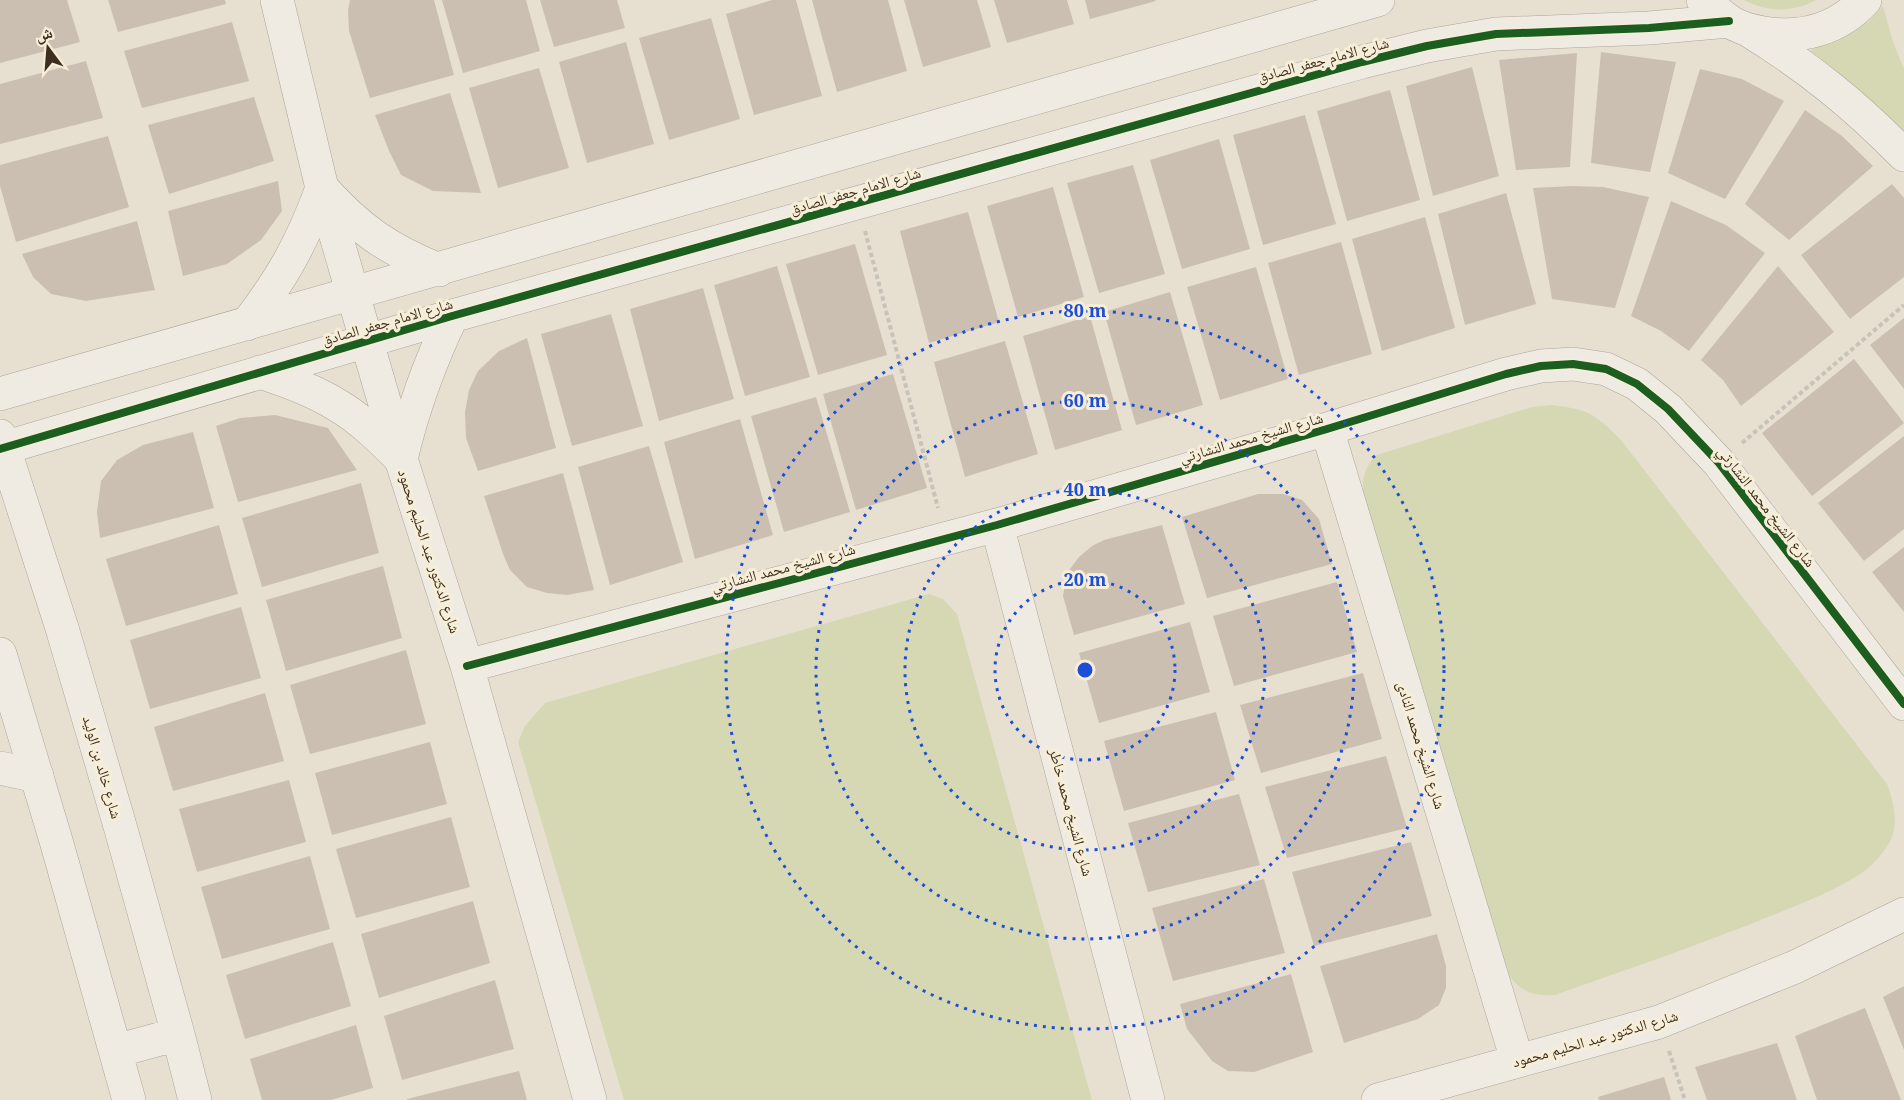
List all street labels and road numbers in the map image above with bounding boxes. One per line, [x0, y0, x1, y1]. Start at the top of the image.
street label: شارع الامام جعفر الصادق [1255, 32, 1391, 87]
street label: شارع الامام جعفر الصادق [787, 162, 923, 219]
street label: شارع الامام جعفر الصادق [319, 293, 455, 350]
street label: شارع الشيخ محمد النشارتي [1177, 407, 1326, 470]
street label: شارع الشيخ محمد النشارتي [1711, 441, 1821, 573]
street label: شارع الدكتور عبد الحليم محمود [393, 466, 466, 636]
street label: شارع الشيخ محمد النشارتي [709, 538, 858, 599]
street label: شارع الشيخ محمد النادى [1392, 679, 1451, 812]
street label: شارع خالد بن الوليد [78, 713, 127, 821]
street label: شارع الشيخ محمد خاطر [1044, 745, 1099, 879]
street label: شارع الدكتور عبد الحليم محمود [1510, 1005, 1681, 1072]

